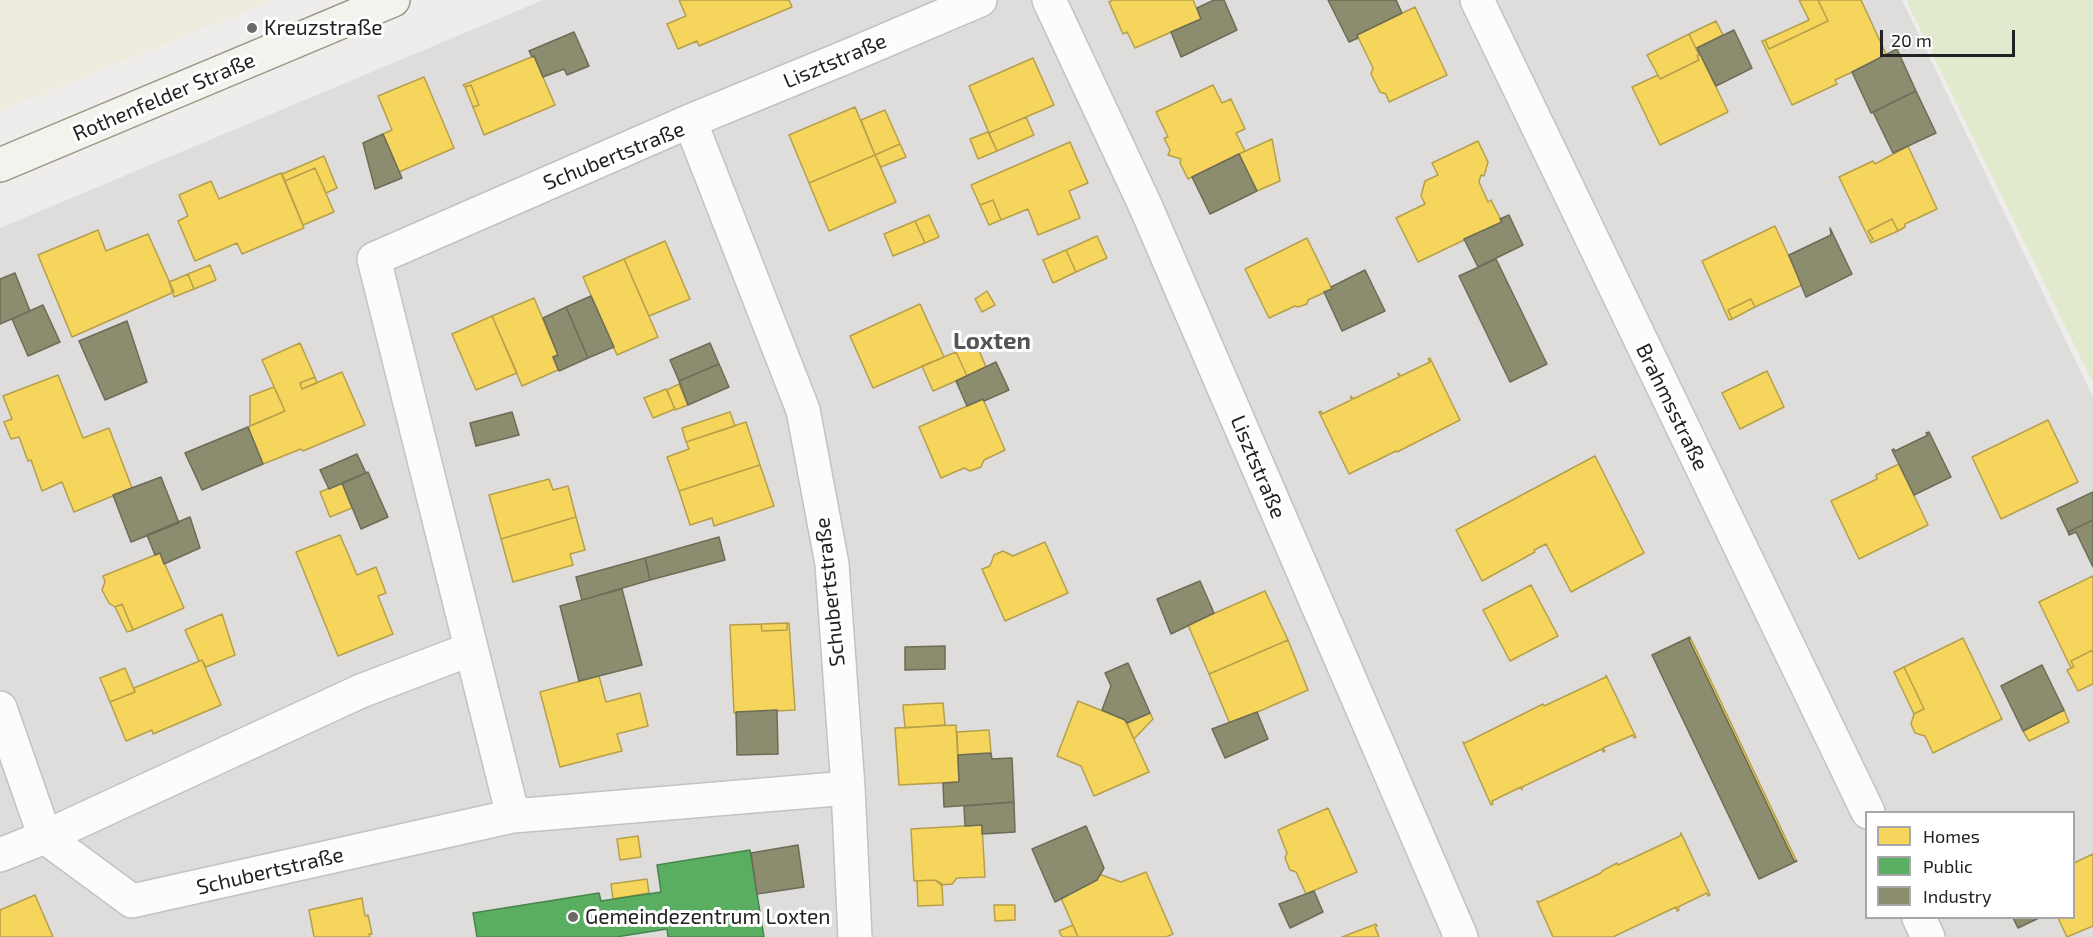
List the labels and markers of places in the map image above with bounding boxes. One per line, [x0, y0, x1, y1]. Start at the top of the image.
place label: Kreuzstraße [264, 15, 383, 41]
marker: Kreuzstraße [245, 21, 259, 35]
place label: Gemeindezentrum Loxten [585, 904, 831, 930]
marker: Gemeindezentrum Loxten [566, 910, 580, 924]

